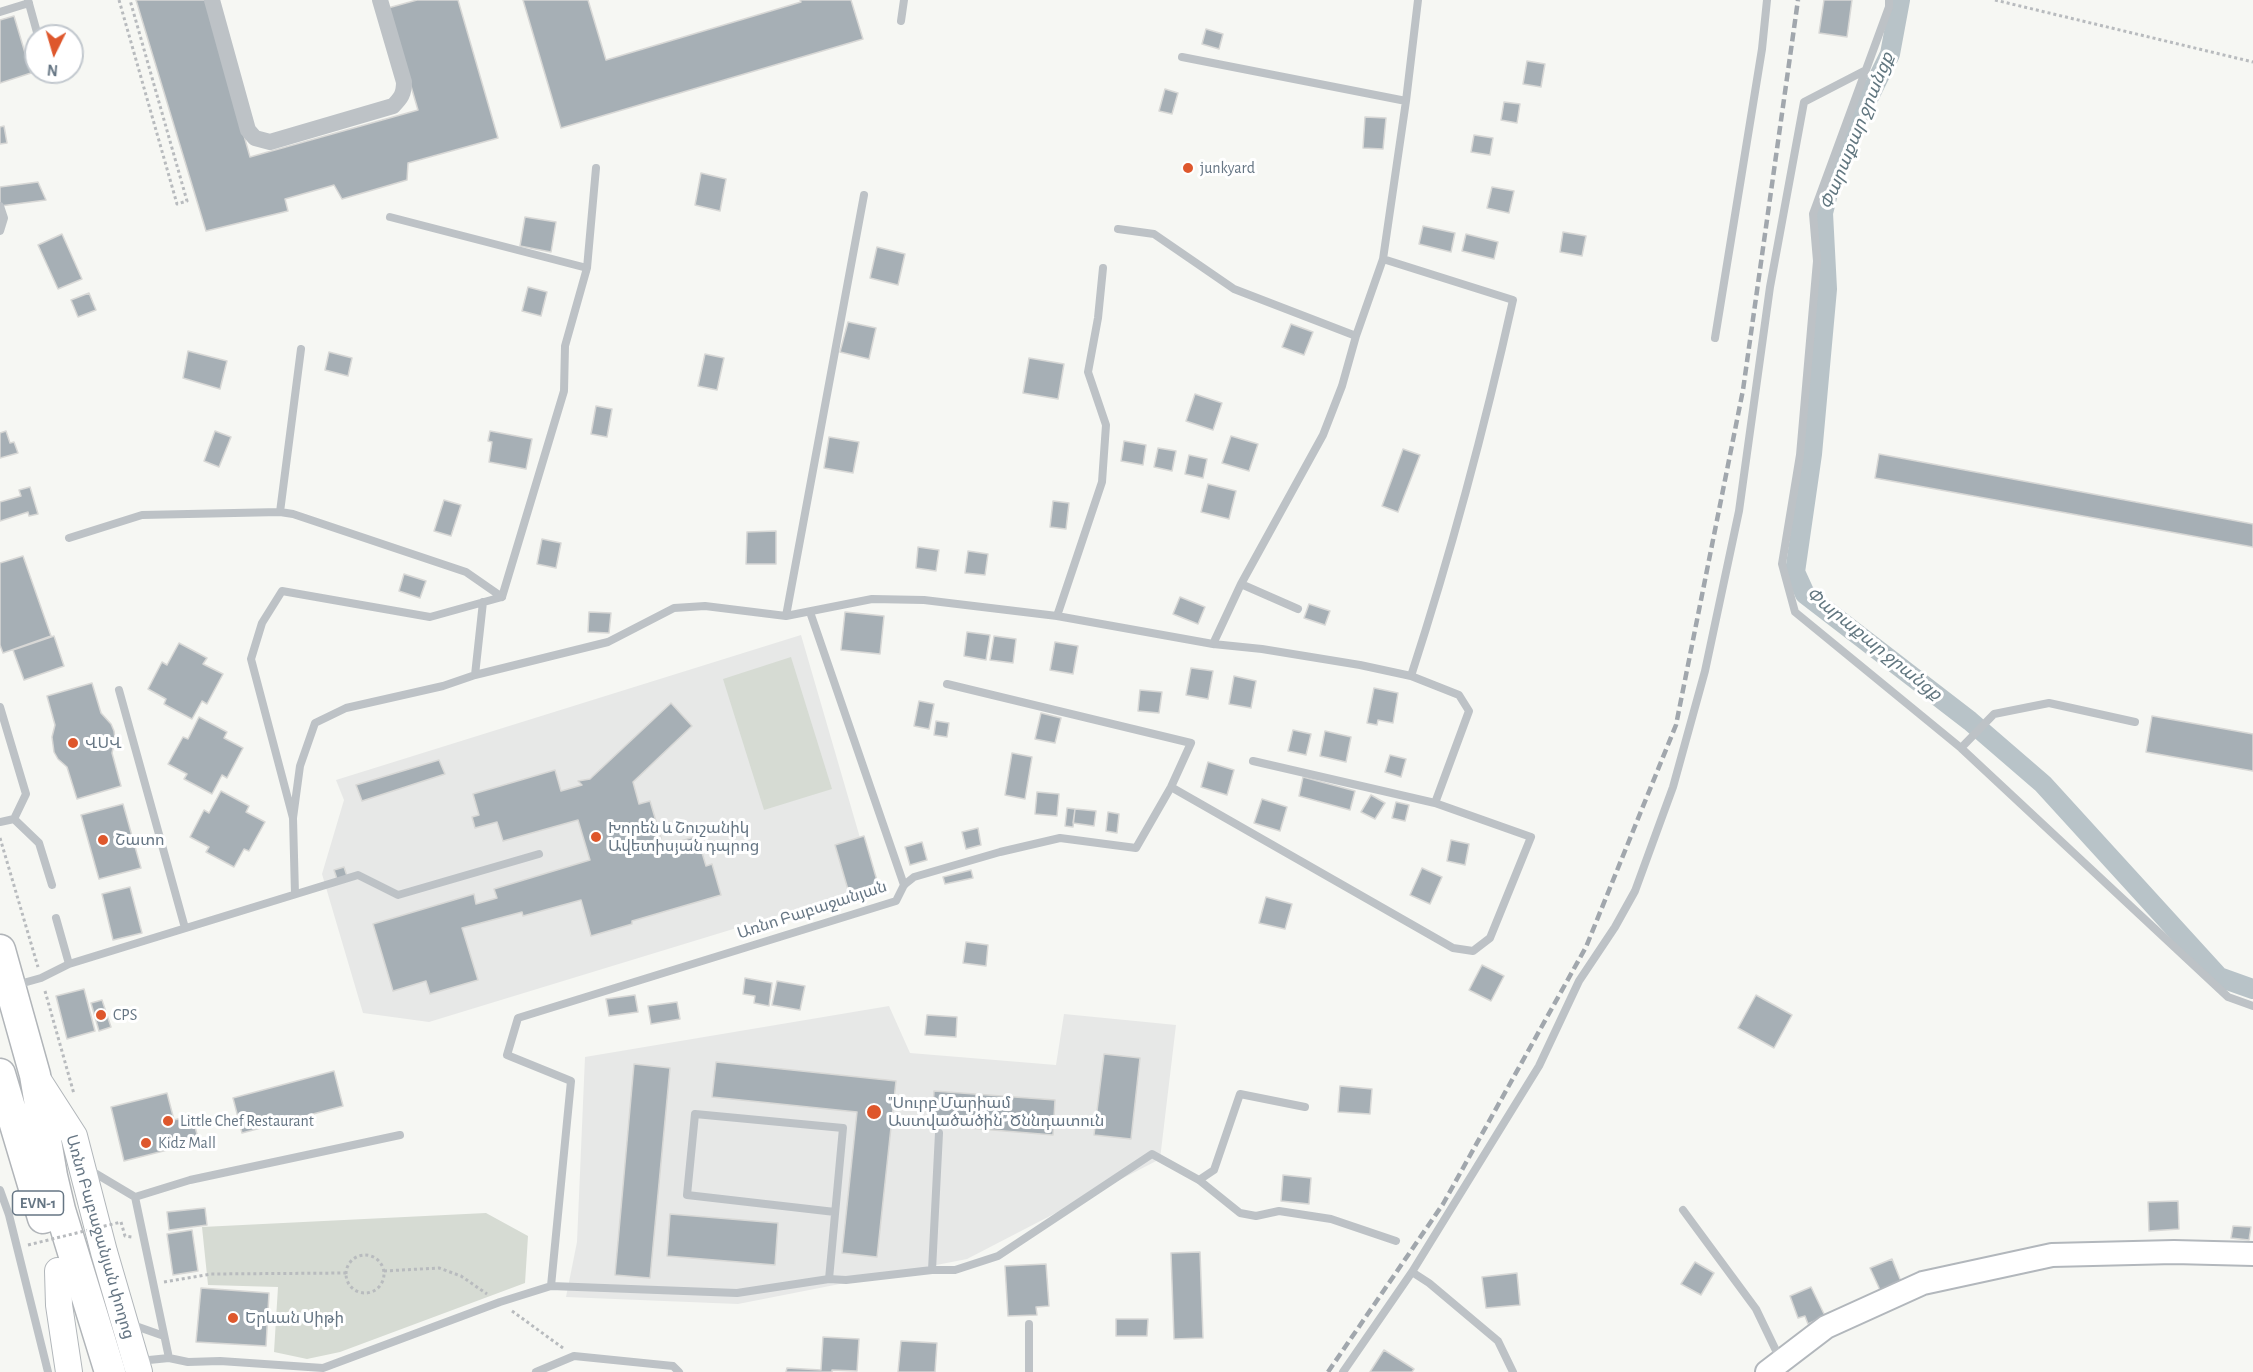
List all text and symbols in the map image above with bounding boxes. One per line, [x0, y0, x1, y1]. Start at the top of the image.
north arrow [24, 24, 84, 84]
water label: Փարաքար ջրանցք [1816, 49, 1898, 213]
text: N [46, 61, 59, 78]
place label: junkyard [1200, 158, 1255, 178]
marker: junkyard [1181, 161, 1195, 175]
water label: Փարաքար ջրանցք [1802, 583, 1946, 705]
place label: ՎՍՎ [85, 733, 122, 753]
marker: ՎՍՎ [66, 736, 80, 750]
place label: Խորեն և Շուշանիկ Ավետիսյան դպրոց [608, 818, 759, 856]
place label: Շատո [115, 830, 165, 850]
marker: Խորեն և Շուշանիկ Ավետիսյան դպրոց [589, 830, 603, 844]
marker: Շատո [96, 833, 110, 847]
street label: Առնո Բաբաջանյան [735, 877, 889, 943]
place label: CPS [113, 1005, 137, 1025]
marker: CPS [94, 1008, 108, 1022]
place label: "Սուրբ Մարիամ Աստվածածին" Ծննդատուն [888, 1093, 1104, 1131]
marker: "Սուրբ Մարիամ Աստվածածին" Ծննդատուն [865, 1103, 883, 1121]
place label: Little Chef Restaurant [180, 1111, 314, 1131]
marker: Little Chef Restaurant [161, 1114, 175, 1128]
street label: Առնո Բաբաջանյան փողոց [62, 1133, 138, 1341]
place label: Kidz Mall [158, 1133, 216, 1153]
marker: Kidz Mall [139, 1136, 153, 1150]
road number: EVN-1 [12, 1191, 63, 1215]
place label: Երևան Սիթի [245, 1308, 344, 1328]
marker: Երևան Սիթի [226, 1311, 240, 1325]

